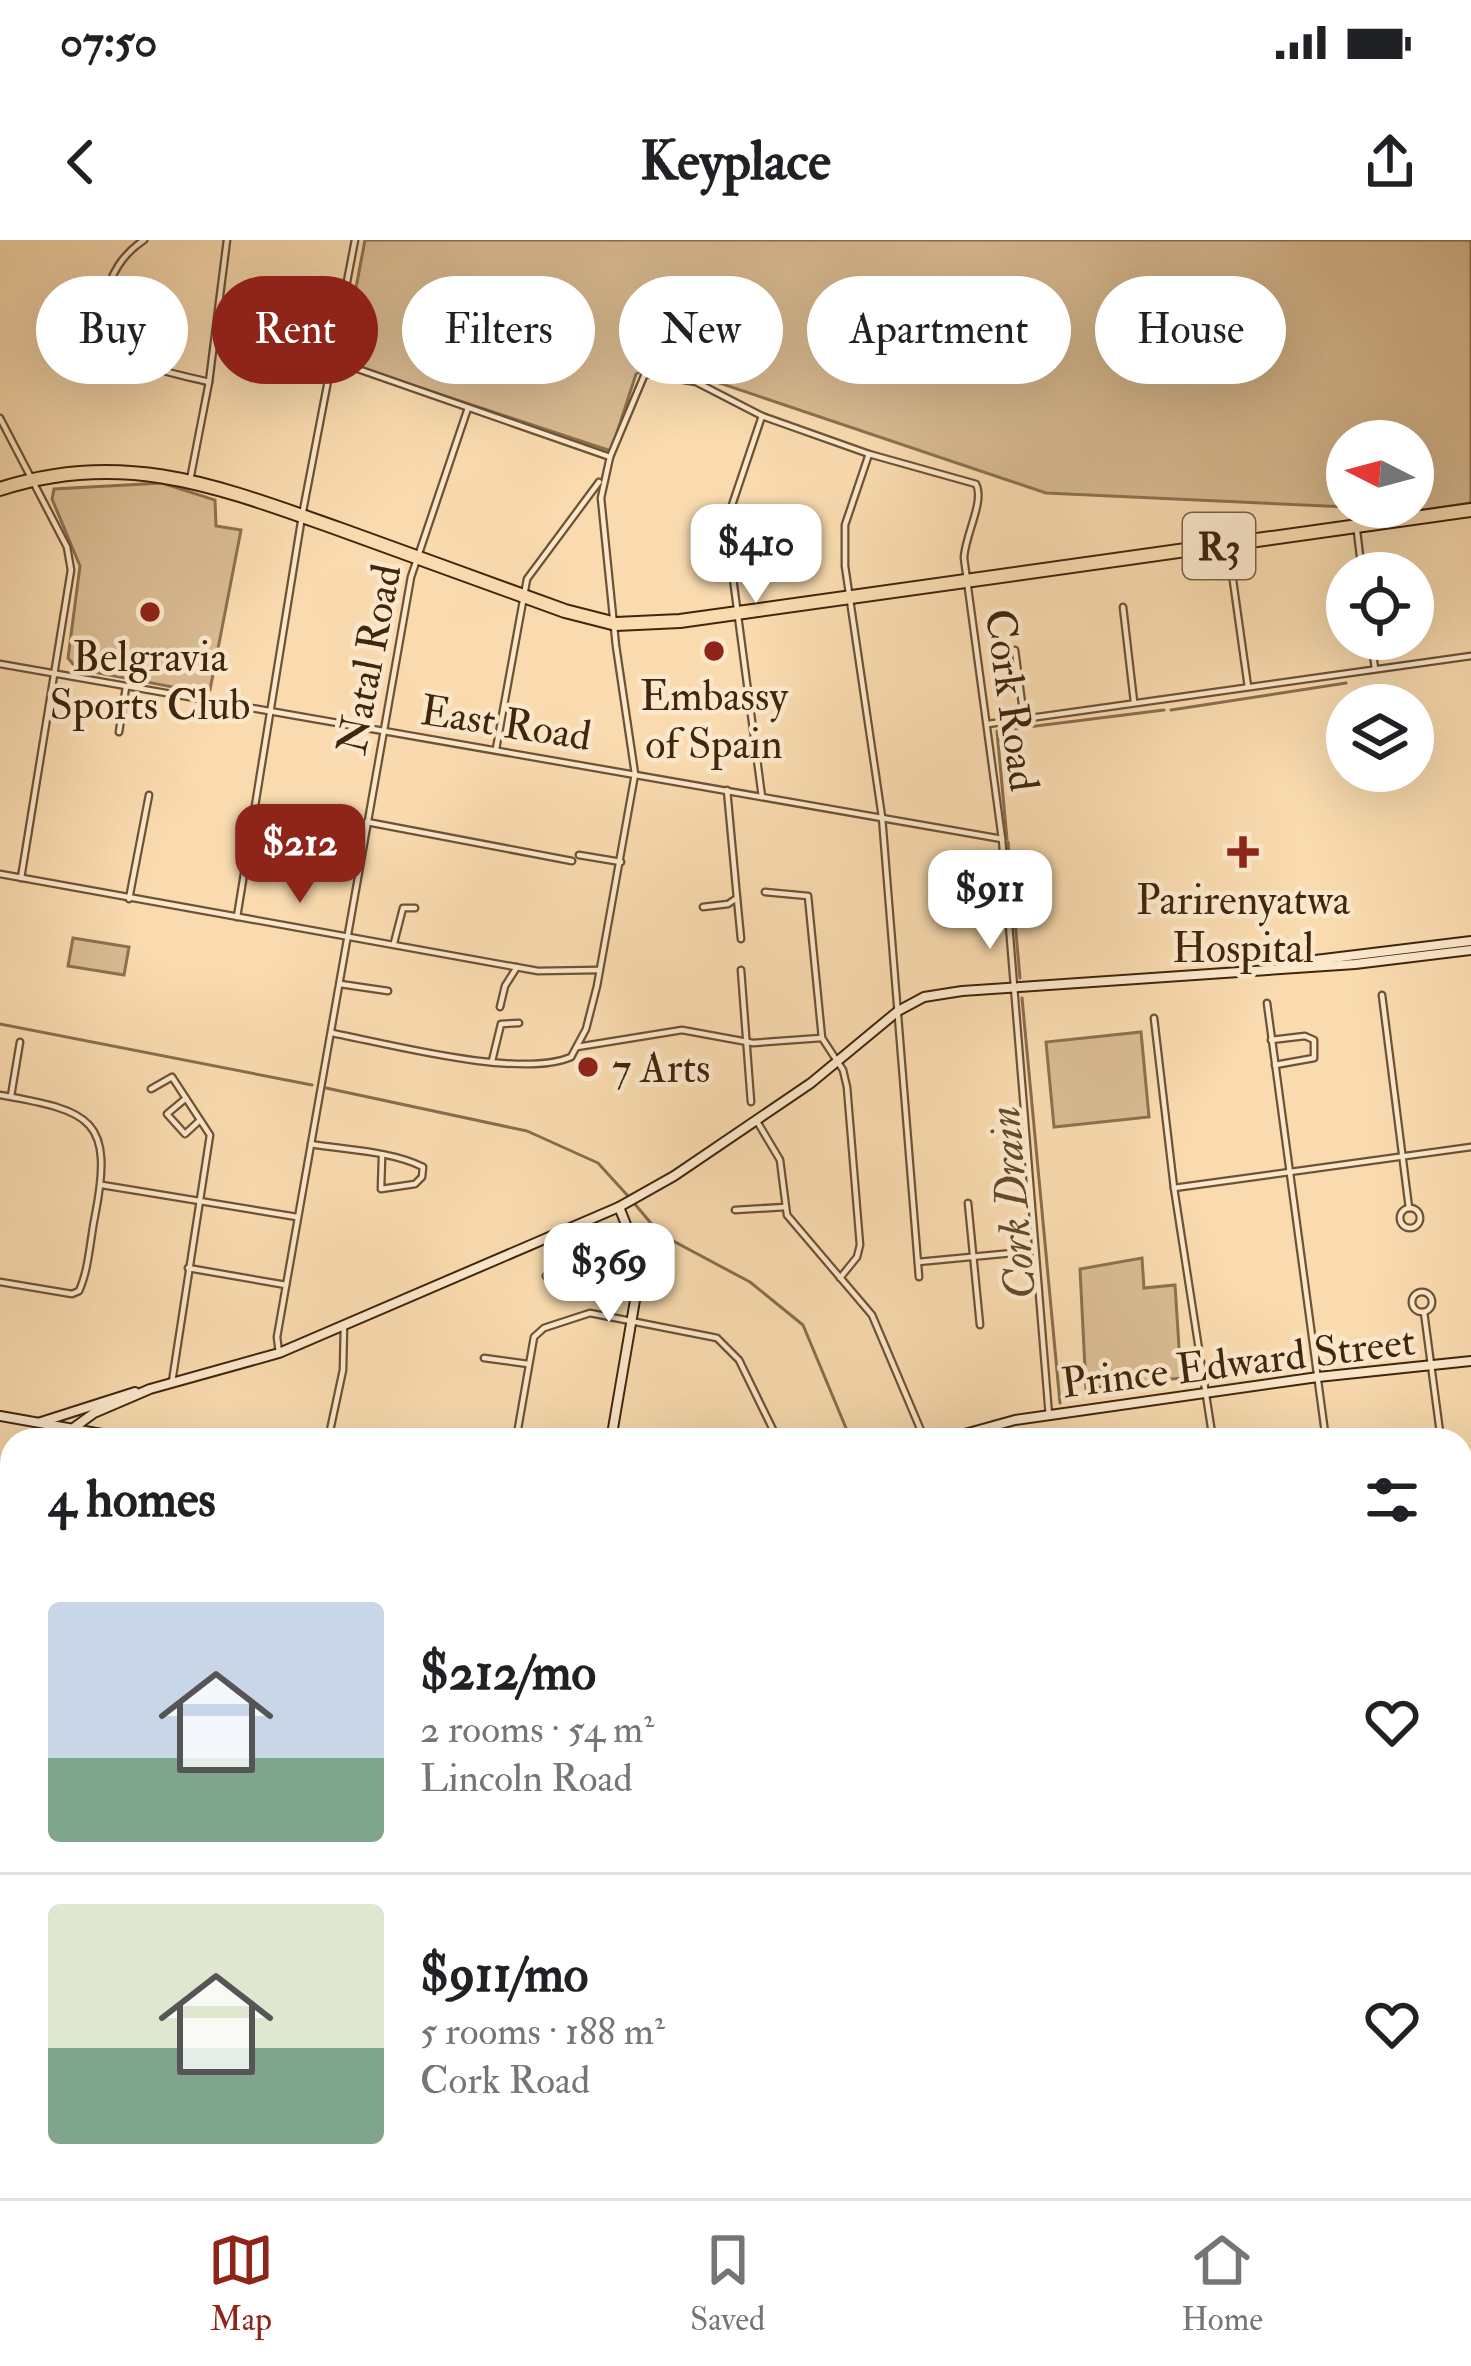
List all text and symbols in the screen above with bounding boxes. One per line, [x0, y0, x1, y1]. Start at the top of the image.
text: 07:50 [60, 14, 157, 70]
text: Keyplace [640, 128, 831, 196]
icon: back [48, 129, 114, 195]
icon: share [1357, 129, 1423, 195]
chip: Buy [36, 276, 188, 384]
chip: Rent [212, 276, 378, 384]
chip: Filters [402, 276, 595, 384]
chip: New [619, 276, 783, 384]
chip: Apartment [807, 276, 1071, 384]
chip: House [1095, 276, 1286, 384]
north arrow [1326, 420, 1434, 528]
map controls [1326, 420, 1434, 792]
pin: $410 [685, 504, 827, 606]
road number: R3 [1183, 513, 1255, 579]
text: $410 [718, 518, 794, 567]
button: locate [1326, 552, 1434, 660]
street label: Natal Road [326, 560, 414, 759]
marker: Belgravia Sports Club [137, 599, 163, 625]
street label: Cork Road [973, 606, 1050, 795]
place label: Belgravia Sports Club [50, 632, 250, 732]
marker: Embassy of Spain [701, 638, 727, 664]
place label: Embassy of Spain [640, 671, 788, 771]
button: layers [1326, 684, 1434, 792]
street label: East Road [417, 685, 595, 763]
pin: $212 [229, 804, 371, 906]
text: $212 [262, 818, 338, 867]
marker: Parirenyatwa Hospital [1227, 836, 1259, 868]
pin: $911 [919, 850, 1061, 952]
text: $911 [955, 864, 1025, 913]
place label: Parirenyatwa Hospital [1136, 875, 1351, 975]
place label: 7 Arts [612, 1043, 710, 1095]
marker: 7 Arts [575, 1054, 601, 1080]
water label: Cork Drain [977, 1104, 1049, 1302]
pin: $369 [538, 1223, 680, 1325]
text: $369 [571, 1237, 647, 1286]
street label: Prince Edward Street [1059, 1315, 1418, 1410]
icon: filters [1359, 1467, 1425, 1533]
text: 4 homes [48, 1468, 216, 1532]
text: $212/mo [420, 1641, 596, 1705]
icon: home [144, 1650, 288, 1794]
icon: heart [1359, 1689, 1425, 1755]
text: 2 rooms · 54 m² [420, 1705, 654, 1754]
text: Lincoln Road [420, 1754, 633, 1803]
text: $911/mo [420, 1943, 588, 2007]
icon: home [144, 1952, 288, 2096]
icon: heart [1359, 1991, 1425, 2057]
text: 5 rooms · 188 m² [420, 2007, 665, 2056]
text: Cork Road [420, 2056, 590, 2105]
tab: Map [208, 2227, 274, 2340]
tab: Saved [690, 2227, 765, 2340]
tab: Home [1181, 2227, 1263, 2340]

